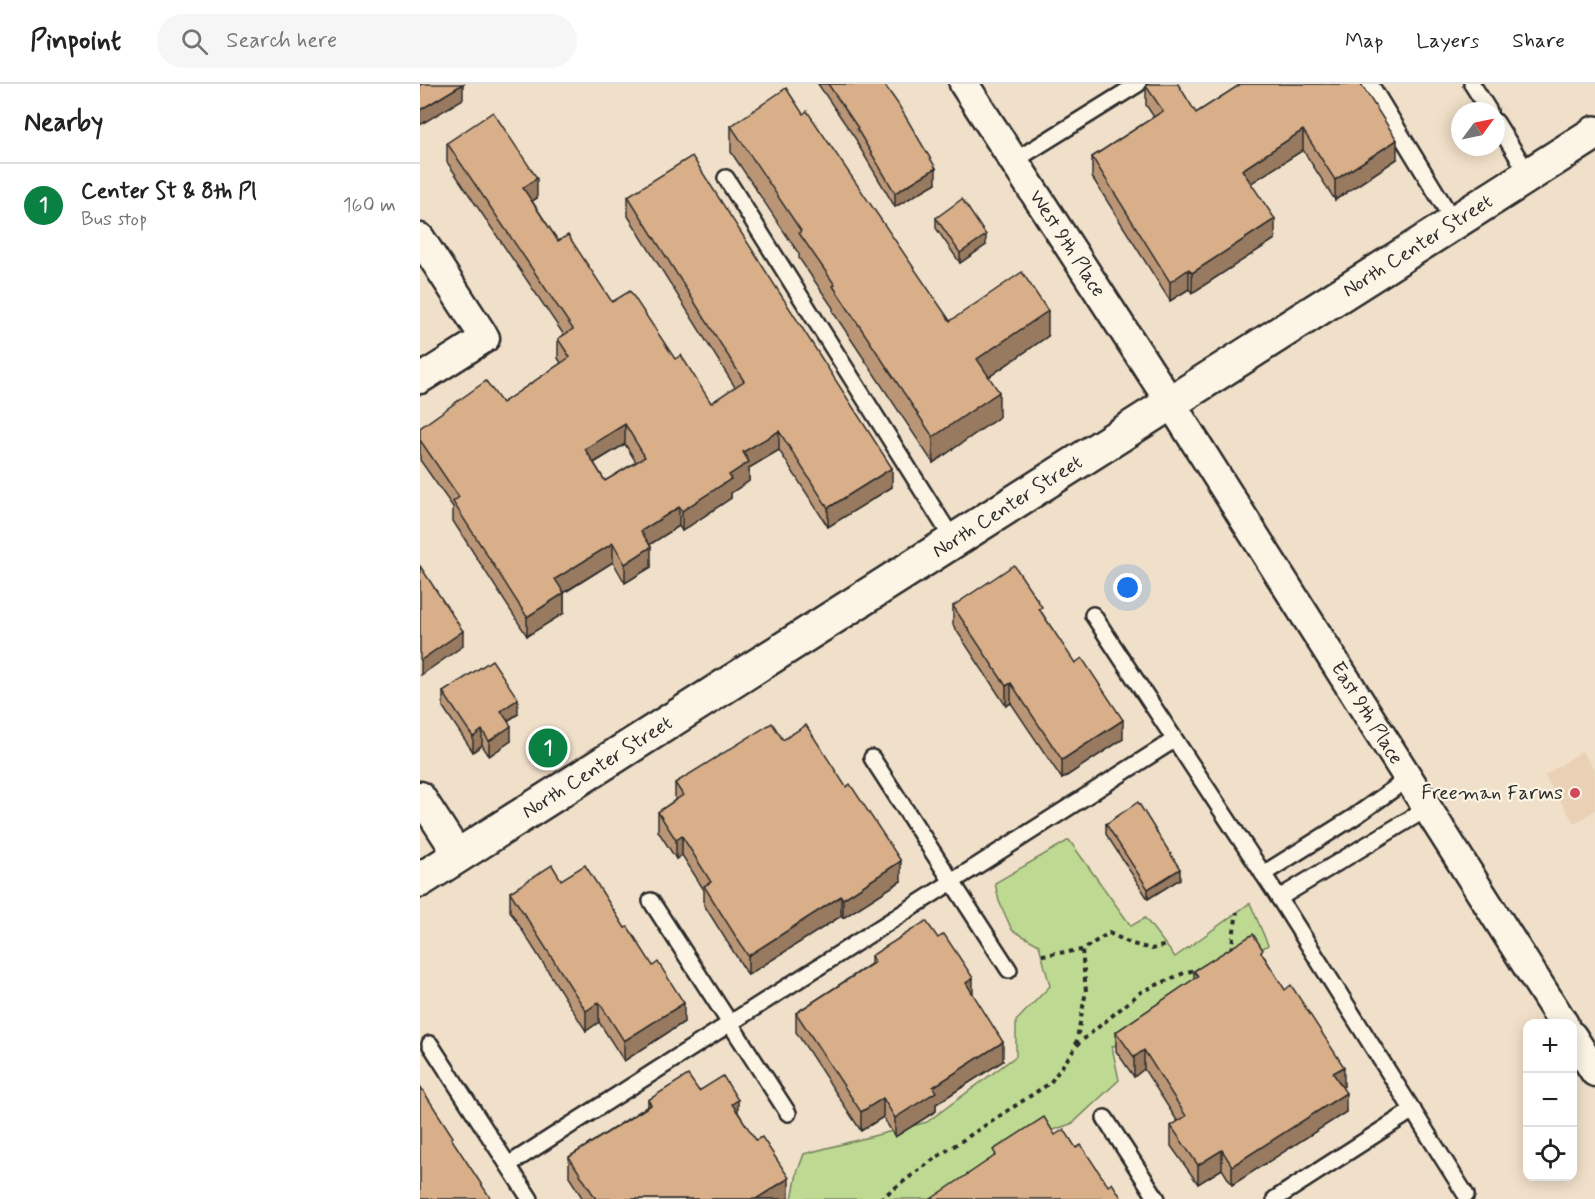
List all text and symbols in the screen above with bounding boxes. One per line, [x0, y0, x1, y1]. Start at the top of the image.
search box [157, 14, 577, 68]
text: Pinpoint [30, 23, 121, 60]
icon: search [178, 25, 211, 58]
text: Search here [226, 27, 337, 55]
text: Map [1345, 27, 1383, 55]
text: Layers [1416, 27, 1479, 55]
text: Share [1512, 27, 1565, 55]
north arrow [1451, 102, 1505, 156]
text: Nearby [24, 106, 103, 140]
text: Center St & 8th Pl [81, 178, 257, 206]
street label: West 9th Place [1023, 185, 1112, 302]
street label: North Center Street [1337, 188, 1498, 304]
text: 1 [39, 192, 48, 219]
text: 160 m [343, 192, 396, 219]
text: Bus stop [81, 206, 147, 233]
street label: North Center Street [927, 449, 1088, 564]
your location [1113, 573, 1142, 602]
street label: East 9th Place [1324, 656, 1410, 770]
street label: North Center Street [517, 709, 678, 825]
pin: 1 [528, 726, 568, 770]
place label: Freeman Farms [1421, 780, 1563, 807]
marker: Freeman Farms [1568, 786, 1582, 800]
map controls [1523, 1019, 1577, 1181]
button: + [1523, 1019, 1577, 1073]
button: − [1523, 1073, 1577, 1127]
button: locate [1523, 1127, 1577, 1181]

